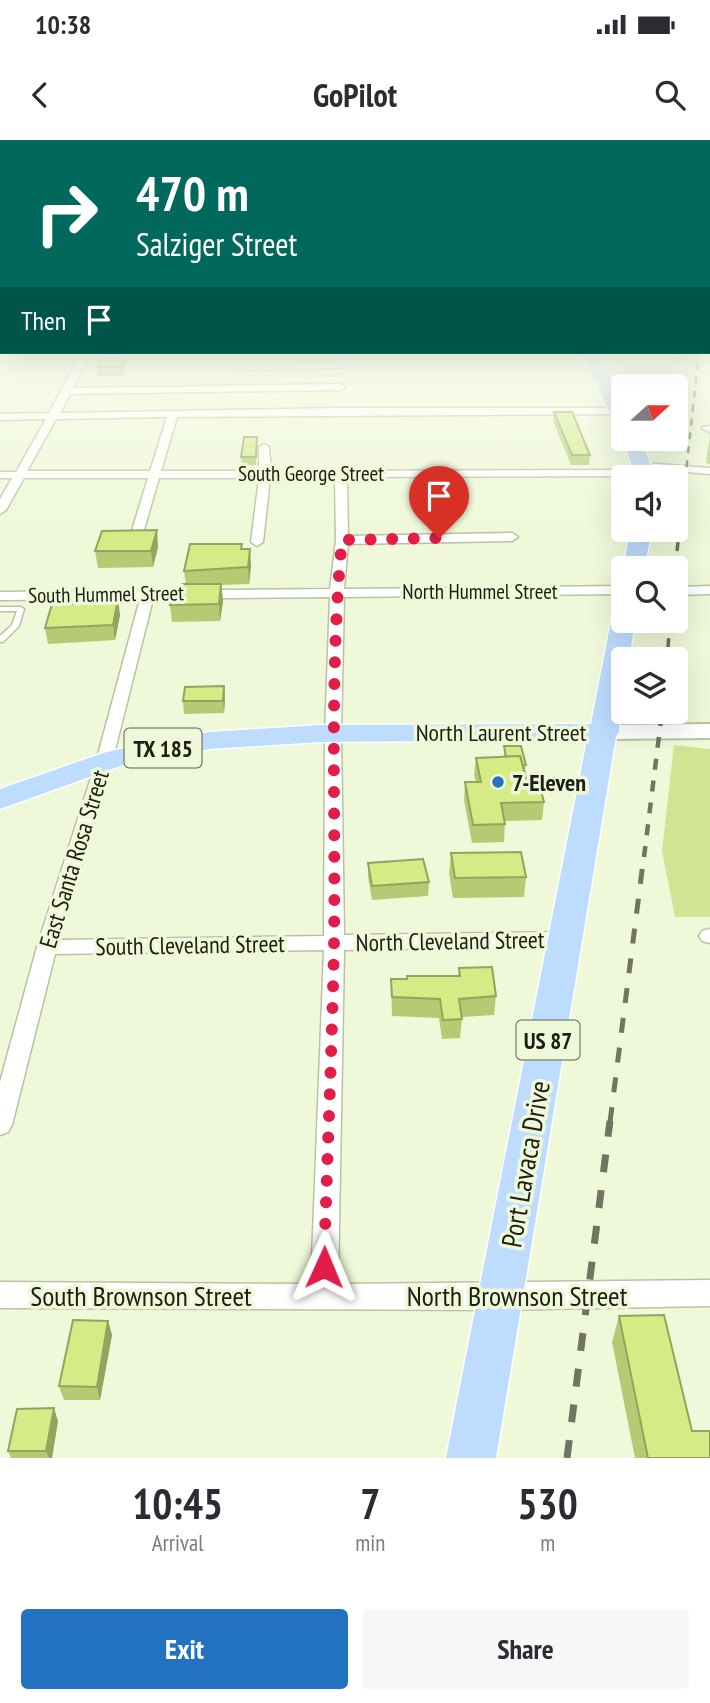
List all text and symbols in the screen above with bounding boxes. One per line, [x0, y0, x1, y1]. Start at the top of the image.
text: 10:38 [35, 8, 91, 41]
text: GoPilot [313, 74, 397, 116]
icon: back [21, 76, 59, 114]
icon: search [651, 76, 689, 114]
text: 470 m [136, 161, 249, 225]
icon: right [21, 168, 112, 259]
text: Salziger Street [136, 223, 297, 265]
icon: arrive [80, 301, 118, 339]
text: Then [21, 304, 66, 337]
north arrow [611, 374, 688, 452]
map controls [611, 374, 688, 724]
street label: South George Street [238, 460, 384, 487]
button: sound [611, 465, 688, 542]
pin [409, 466, 469, 538]
icon: arrive [420, 477, 458, 515]
button: search [611, 556, 688, 633]
street label: North Hummel Street [402, 578, 558, 605]
street label: South Hummel Street [28, 579, 184, 609]
button: layers [611, 647, 688, 724]
street label: North Laurent Street [416, 717, 587, 748]
road number: TX 185 [124, 728, 202, 768]
street label: East Santa Rosa Street [32, 766, 116, 952]
place label: 7-Eleven [512, 767, 586, 798]
marker: 7-Eleven [490, 774, 506, 790]
street label: North Cleveland Street [355, 924, 545, 958]
street label: South Cleveland Street [95, 928, 285, 962]
road number: US 87 [516, 1020, 580, 1060]
street label: Port Lavaca Drive [492, 1078, 558, 1250]
position arrow [287, 1230, 361, 1304]
street label: South Brownson Street [30, 1277, 252, 1314]
street label: North Brownson Street [407, 1277, 628, 1314]
text: 10:45 [132, 1476, 223, 1531]
text: 7 [360, 1476, 380, 1531]
text: 530 [518, 1476, 578, 1531]
text: Arrival [152, 1528, 204, 1557]
text: min [355, 1528, 385, 1557]
text: m [540, 1528, 555, 1557]
button: Exit [21, 1609, 348, 1689]
button: Share [362, 1609, 689, 1689]

